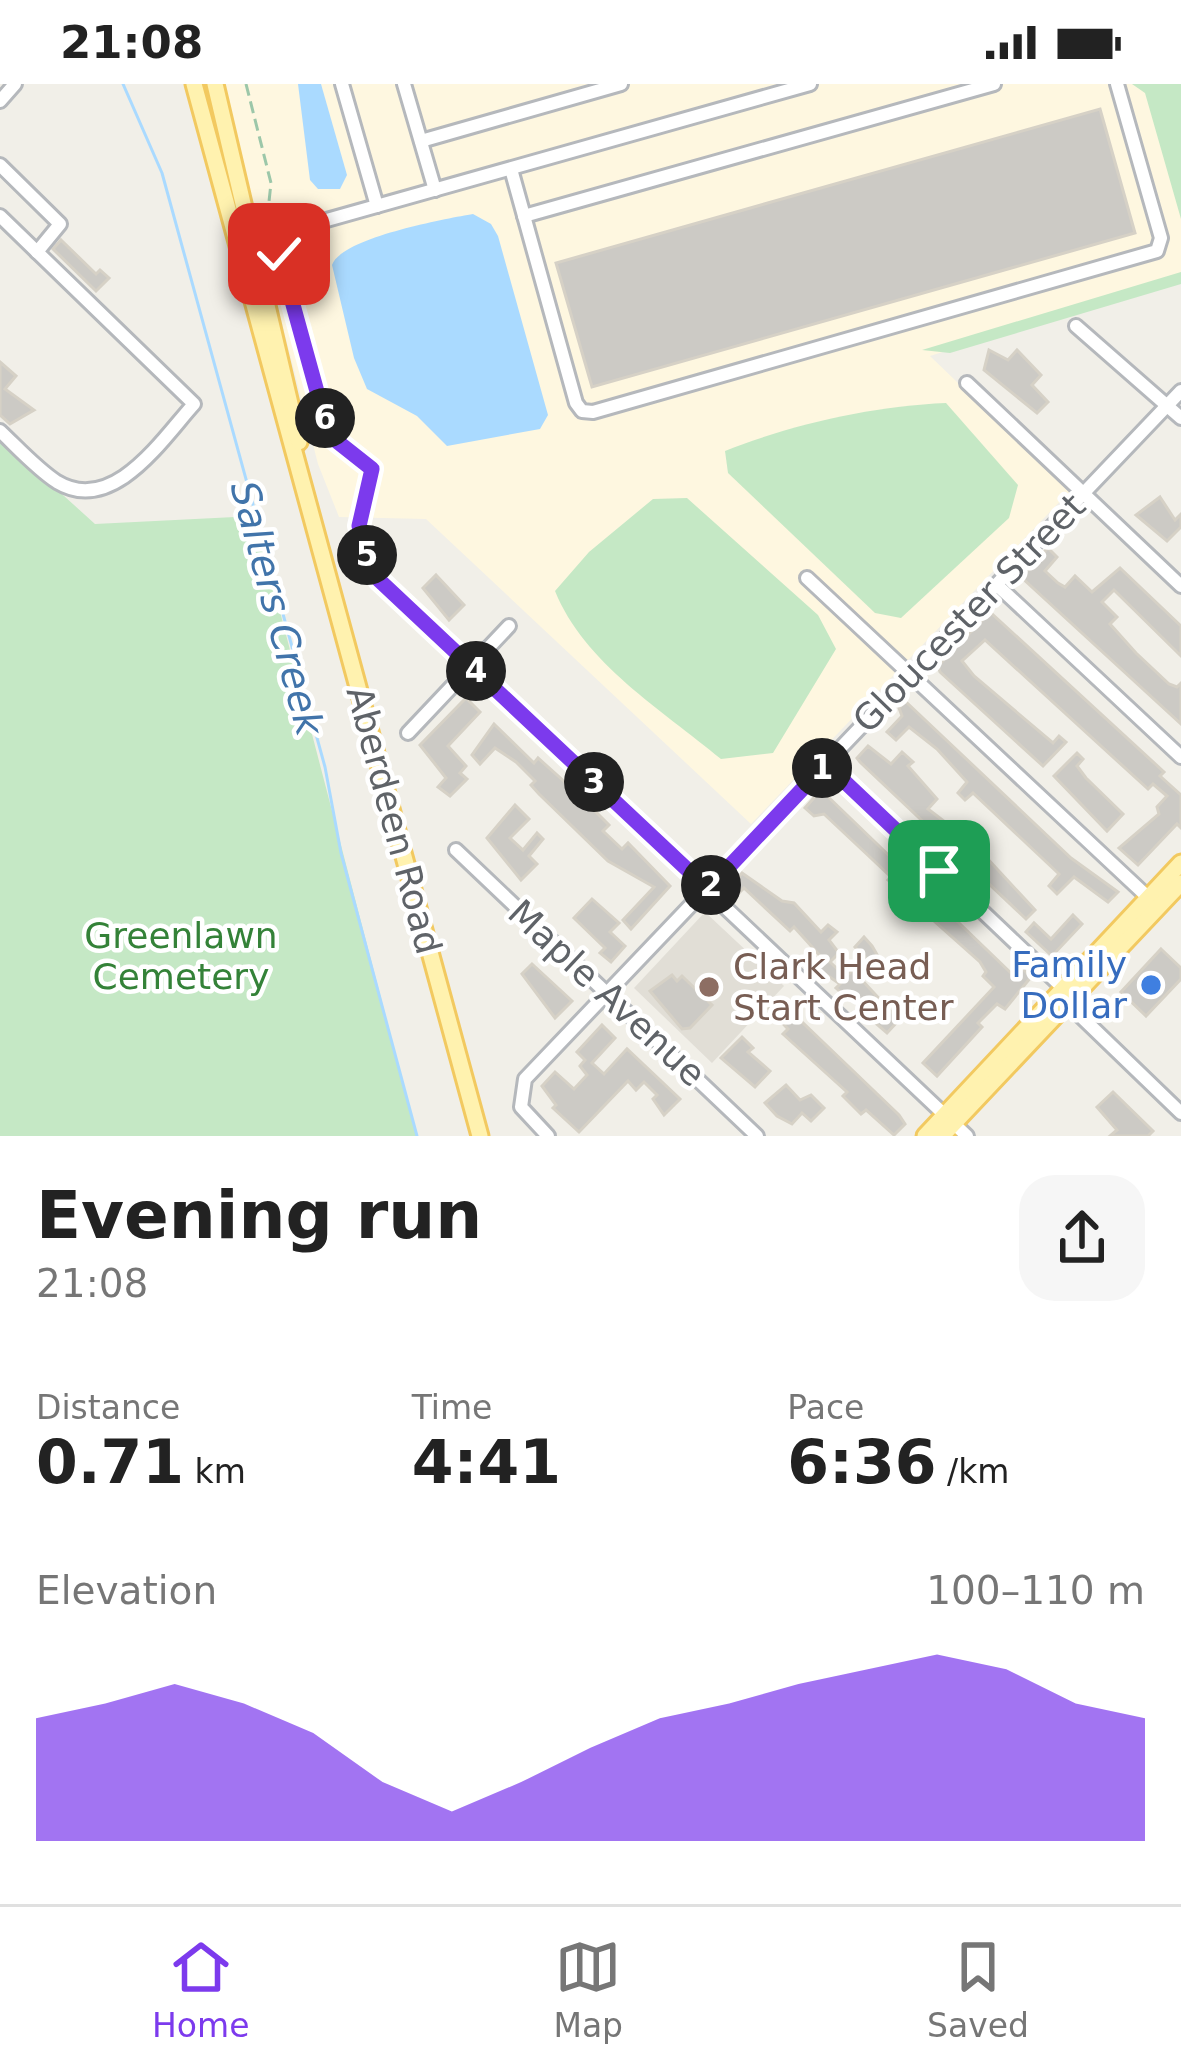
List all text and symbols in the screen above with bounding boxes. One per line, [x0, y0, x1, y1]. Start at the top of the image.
text: 21:08 [60, 16, 203, 69]
pin [228, 203, 330, 305]
icon: check [246, 221, 312, 287]
pin: 6 [295, 388, 355, 448]
text: 6 [314, 398, 336, 437]
water label: Salters Creek [221, 476, 333, 741]
street label: Gloucester Street [845, 485, 1093, 741]
pin: 5 [337, 525, 397, 585]
text: 5 [356, 535, 378, 574]
pin: 4 [446, 641, 506, 701]
text: 4 [465, 651, 487, 690]
street label: Aberdeen Road [339, 682, 449, 958]
pin: 1 [792, 738, 852, 798]
text: 1 [811, 748, 833, 787]
pin: 3 [564, 752, 624, 812]
text: 3 [583, 762, 605, 801]
pin [888, 820, 990, 922]
icon: arrive [906, 838, 972, 904]
pin: 2 [681, 855, 741, 915]
text: 2 [700, 865, 722, 904]
street label: Maple Avenue [500, 892, 714, 1094]
park label: Greenlawn Cemetery [84, 915, 278, 997]
place label: Family Dollar [1011, 944, 1127, 1026]
place label: Clark Head Start Center [733, 946, 954, 1028]
marker: Family Dollar [1138, 972, 1164, 998]
marker: Clark Head Start Center [696, 974, 722, 1000]
button: share [1019, 1175, 1145, 1301]
text: Evening run [36, 1177, 482, 1254]
text: 21:08 [36, 1261, 148, 1306]
text: Distance [36, 1388, 180, 1427]
text: Time [412, 1388, 492, 1427]
text: Pace [787, 1388, 864, 1427]
text: 0.71 [36, 1427, 184, 1497]
text: 4:41 [412, 1427, 561, 1497]
text: 6:36 [787, 1427, 937, 1497]
text: km [184, 1452, 246, 1491]
text: /km [937, 1452, 1009, 1491]
text: Elevation [36, 1568, 217, 1613]
text: 100–110 m [926, 1568, 1145, 1613]
tab: Home [152, 1934, 249, 2045]
tab: Map [553, 1934, 623, 2045]
tab: Saved [927, 1934, 1029, 2045]

